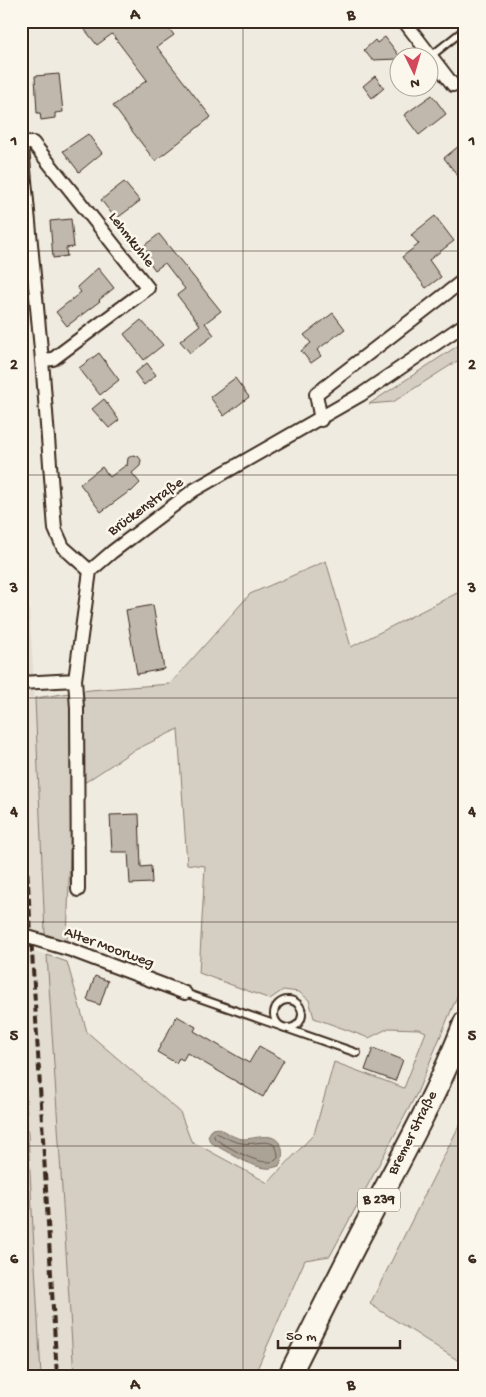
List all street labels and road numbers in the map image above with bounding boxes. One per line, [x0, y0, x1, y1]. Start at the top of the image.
street label: Lehmkuhle [104, 209, 158, 271]
street label: Brückenstraße [104, 473, 187, 541]
street label: Alter Moorweg [62, 923, 156, 973]
street label: Bremer Straße [384, 1088, 442, 1179]
road number: B 239 [358, 1188, 400, 1212]

